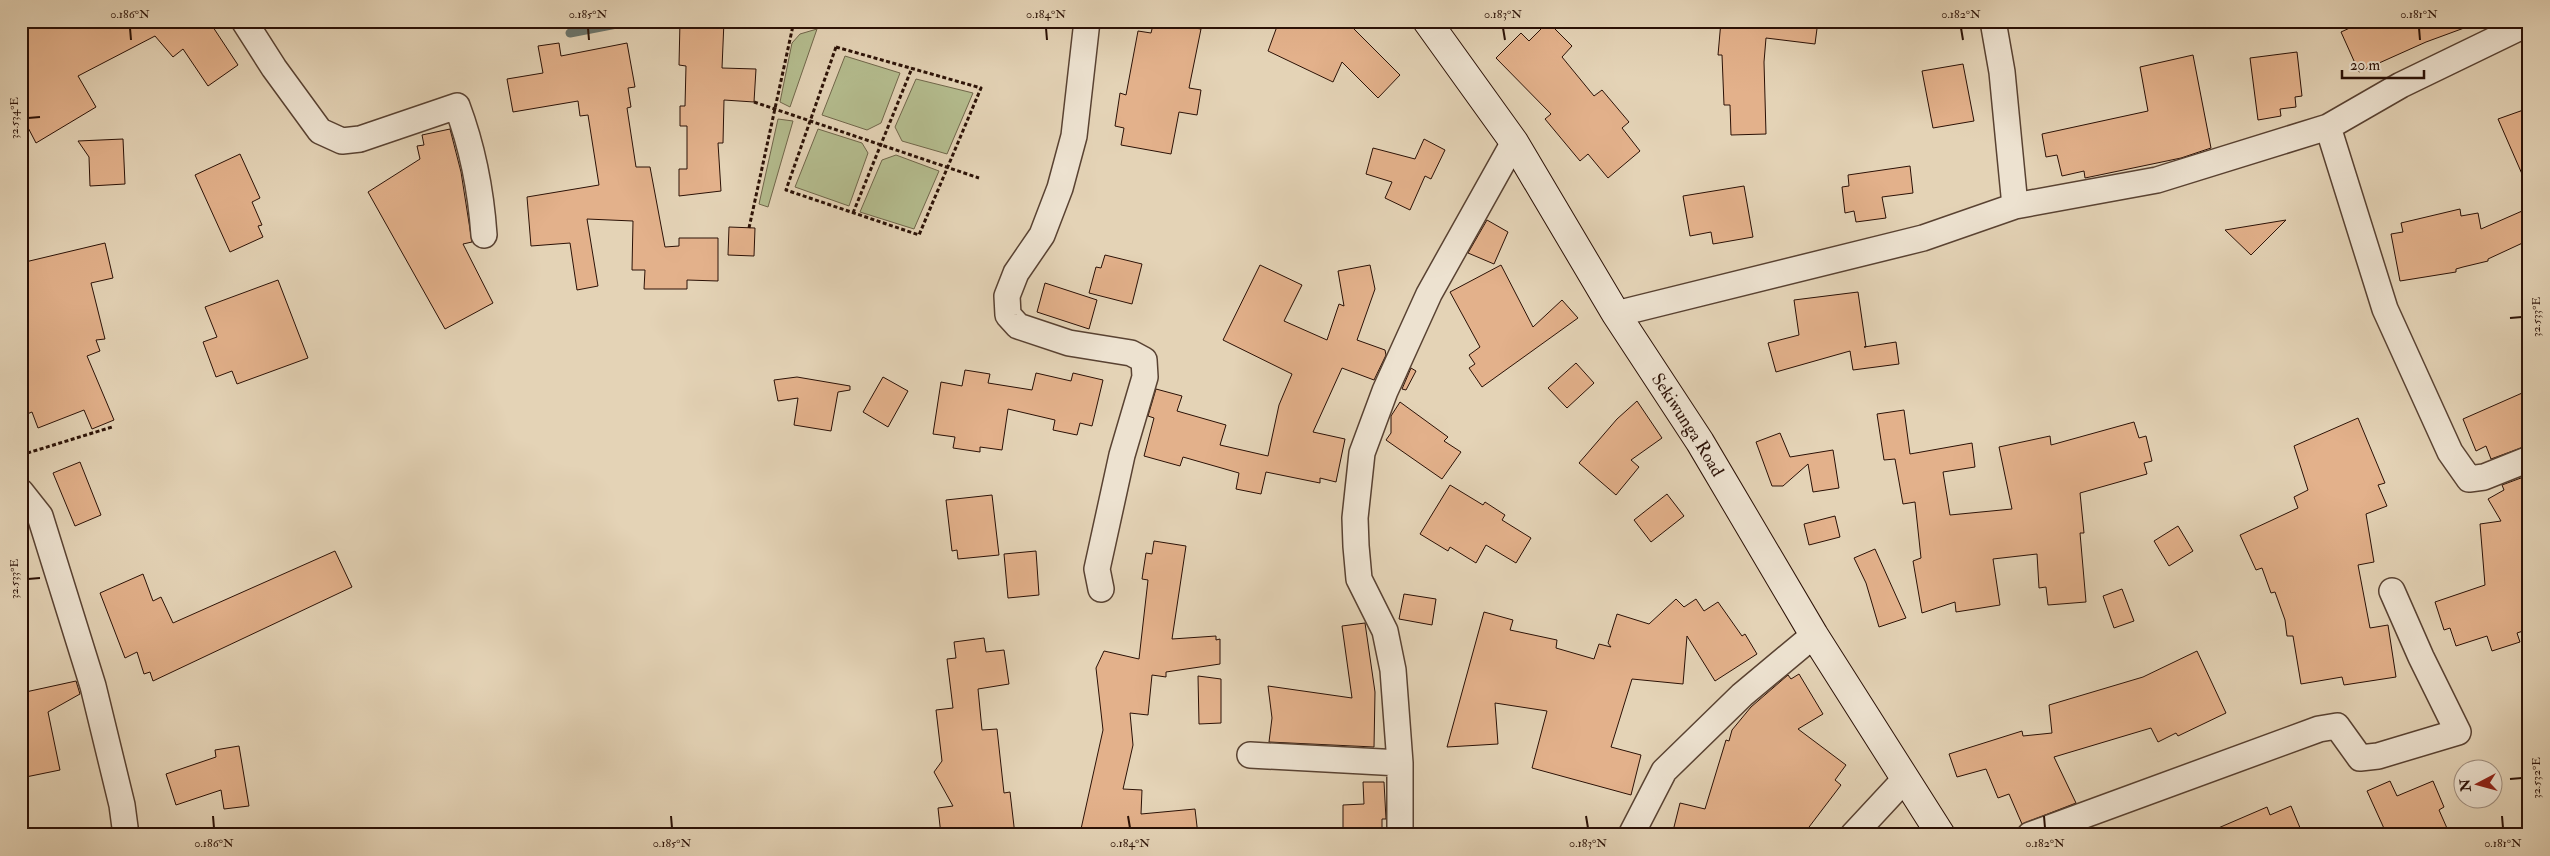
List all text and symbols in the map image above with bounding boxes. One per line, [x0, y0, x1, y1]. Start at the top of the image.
text: 0.186°N [110, 7, 150, 22]
text: 0.185°N [569, 7, 608, 22]
text: 0.184°N [1026, 7, 1066, 22]
text: 0.183°N [1484, 7, 1522, 22]
text: 0.182°N [1941, 7, 1981, 22]
text: 0.181°N [2400, 7, 2438, 22]
scale bar [2342, 48, 2425, 80]
text: 20 m [2350, 56, 2380, 75]
text: 32.534°E [7, 97, 22, 139]
text: 32.533°E [2529, 297, 2544, 337]
street label: Sekiwunga Road [1646, 369, 1729, 481]
text: 32.533°E [7, 559, 22, 599]
text: 32.532°E [2529, 757, 2544, 799]
north arrow [2452, 758, 2502, 808]
text: N [2456, 778, 2475, 793]
text: 0.186°N [194, 836, 234, 851]
text: 0.185°N [653, 836, 692, 851]
text: 0.184°N [1110, 836, 1150, 851]
text: 0.183°N [1569, 836, 1607, 851]
text: 0.182°N [2025, 836, 2065, 851]
text: 0.181°N [2484, 836, 2522, 851]

